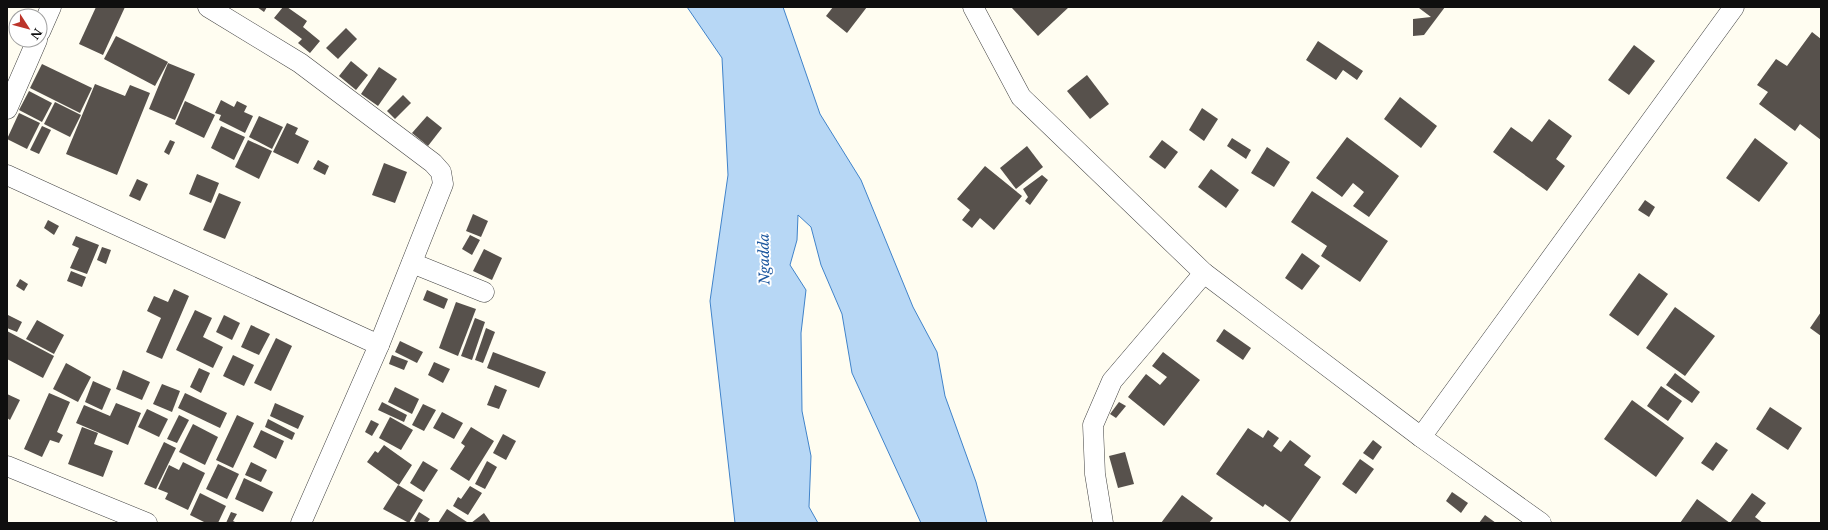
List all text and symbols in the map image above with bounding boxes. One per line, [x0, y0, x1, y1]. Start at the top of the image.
north arrow [8, 8, 48, 48]
text: N [27, 26, 45, 43]
water label: Ngadda [755, 233, 773, 286]

